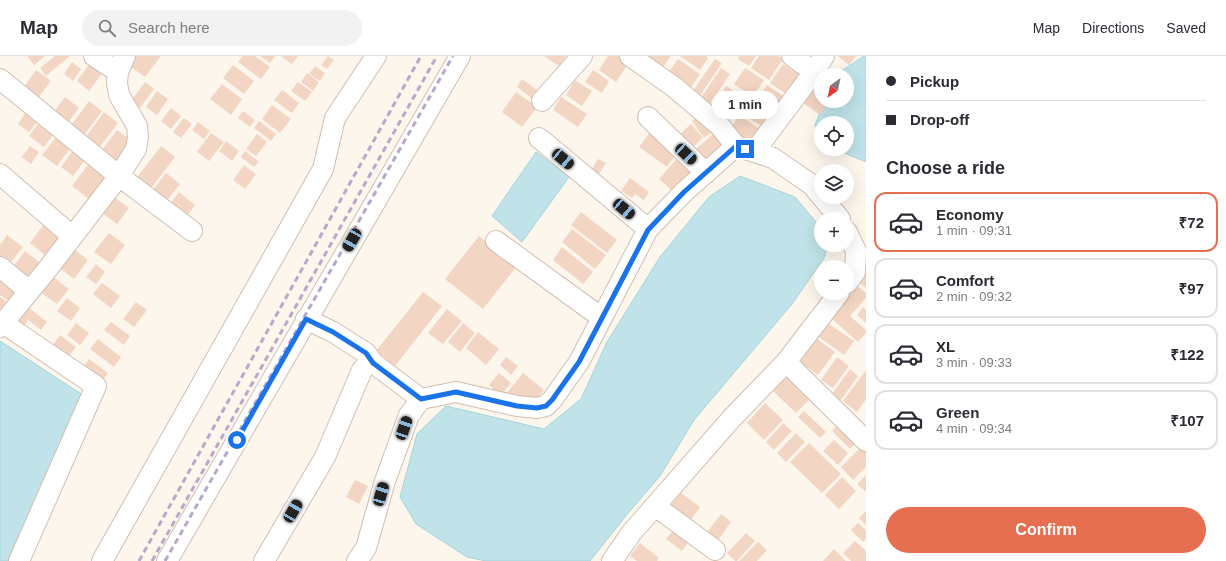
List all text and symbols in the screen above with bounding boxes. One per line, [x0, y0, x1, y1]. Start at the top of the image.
search box [82, 10, 362, 46]
text: Map [20, 17, 58, 38]
icon: search [96, 17, 118, 39]
text: Search here [128, 19, 210, 36]
text: Map [1033, 20, 1060, 36]
text: Directions [1082, 20, 1144, 36]
text: Saved [1166, 20, 1206, 36]
north arrow [814, 68, 854, 108]
map controls [814, 68, 854, 300]
text: Pickup [910, 73, 959, 90]
callout: 1 min [712, 91, 778, 119]
text: 1 min [728, 97, 762, 112]
text: Drop-off [910, 111, 969, 128]
button: locate [814, 116, 854, 156]
route end [736, 140, 754, 158]
car [673, 141, 699, 167]
car [550, 147, 576, 171]
text: Choose a ride [886, 158, 1005, 178]
button: layers [814, 164, 854, 204]
car [611, 197, 637, 221]
icon: car [888, 204, 924, 240]
text: Economy [936, 206, 1004, 223]
button: + [814, 212, 854, 252]
text: ₹72 [1179, 214, 1204, 231]
text: 1 min · 09:31 [936, 223, 1012, 238]
car [341, 227, 363, 253]
button: − [814, 260, 854, 300]
icon: car [888, 270, 924, 306]
text: Comfort [936, 272, 994, 289]
text: ₹97 [1179, 280, 1204, 297]
text: 2 min · 09:32 [936, 289, 1012, 304]
icon: car [888, 336, 924, 372]
text: XL [936, 338, 955, 355]
text: ₹122 [1170, 346, 1204, 363]
text: 3 min · 09:33 [936, 355, 1012, 370]
icon: car [888, 402, 924, 438]
text: Green [936, 404, 979, 421]
text: ₹107 [1170, 412, 1204, 429]
car [394, 415, 414, 441]
text: 4 min · 09:34 [936, 421, 1012, 436]
route start [228, 431, 246, 449]
car [372, 481, 390, 507]
car [282, 498, 304, 524]
button: Confirm [886, 507, 1206, 553]

